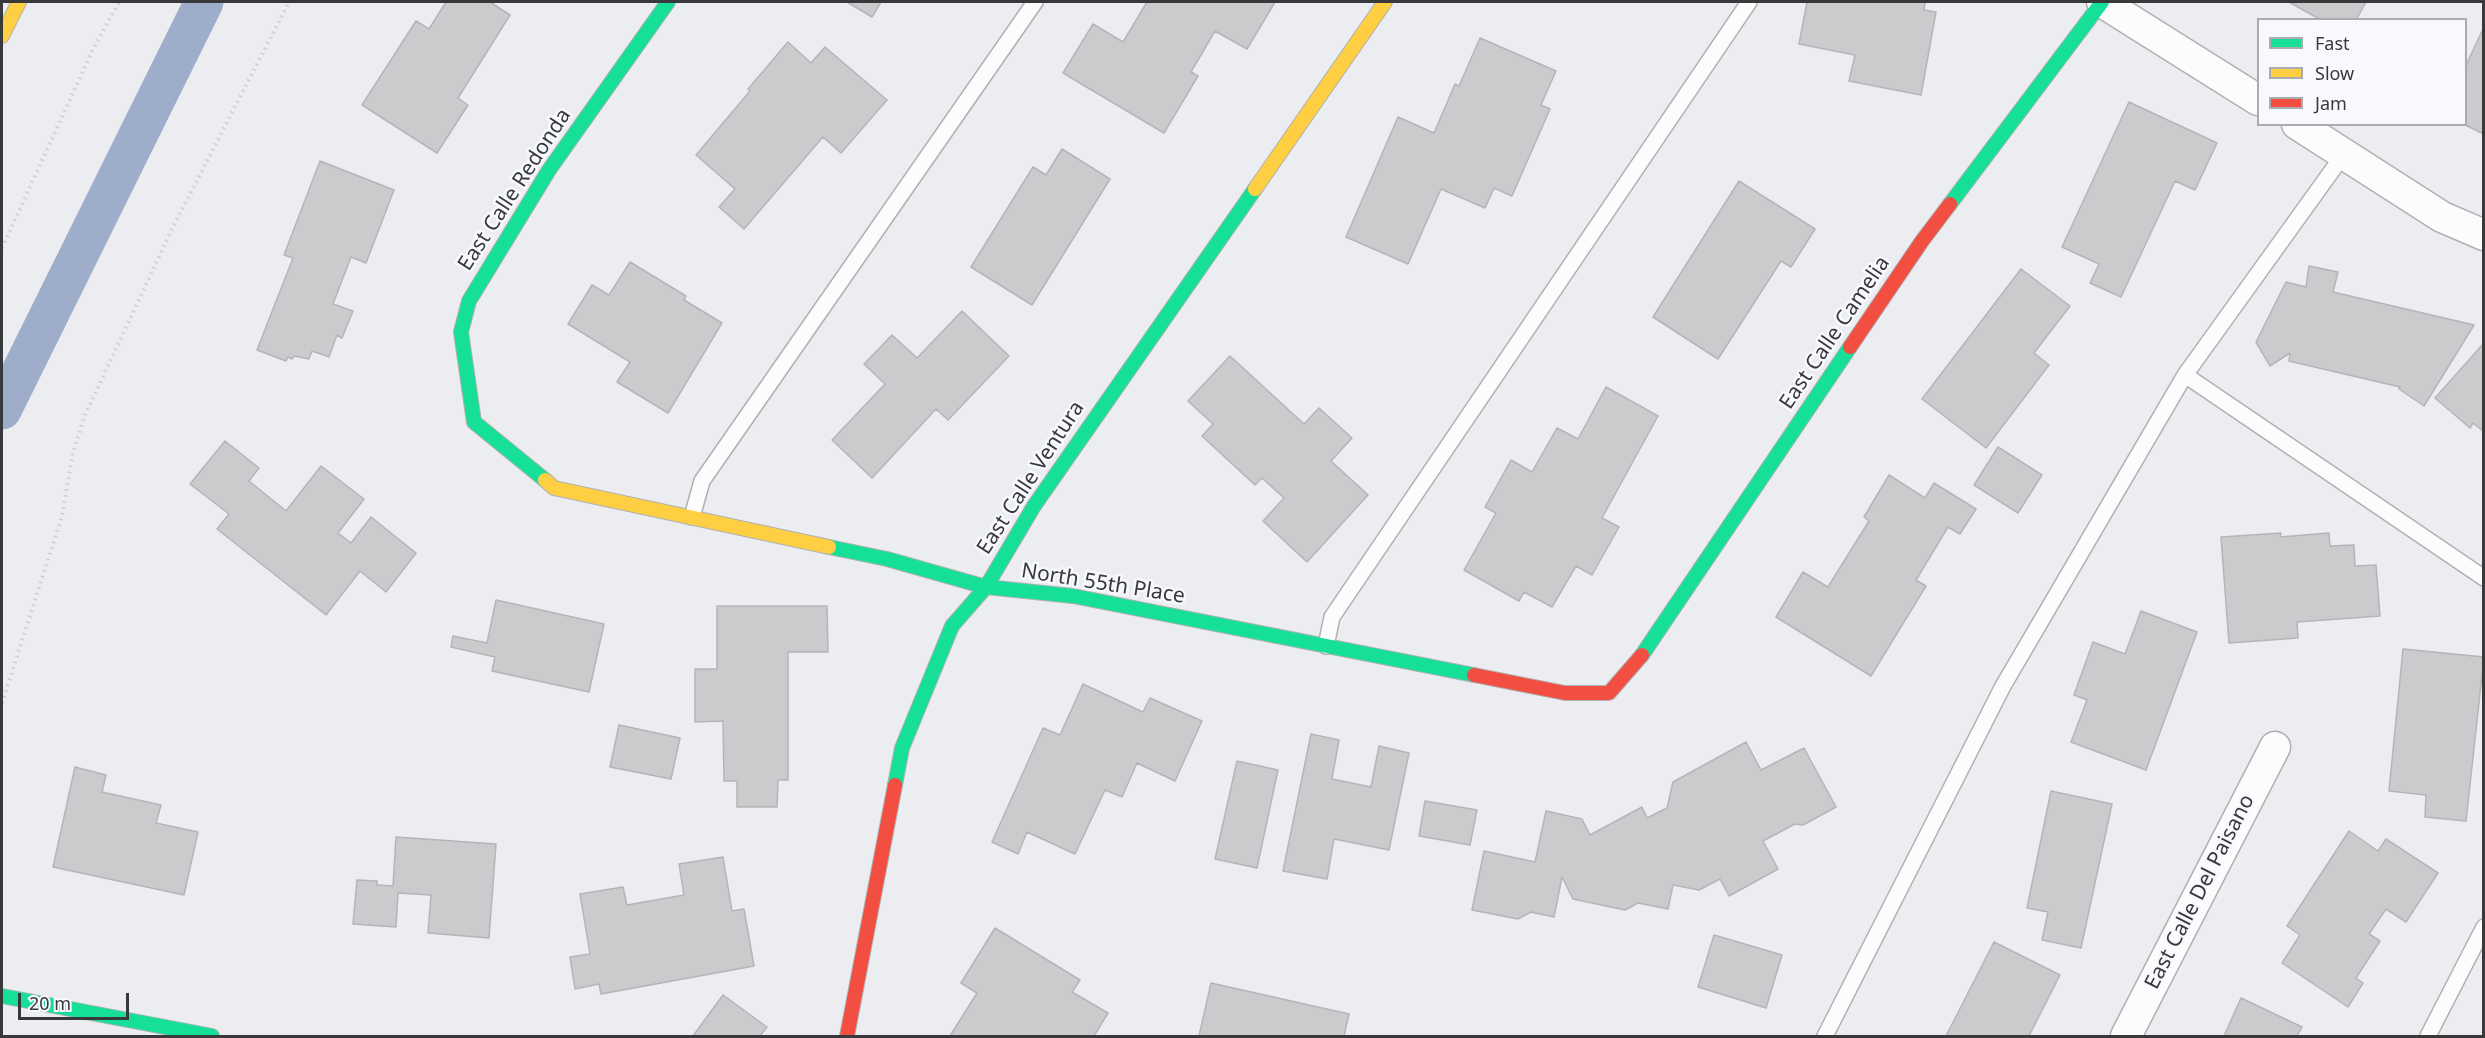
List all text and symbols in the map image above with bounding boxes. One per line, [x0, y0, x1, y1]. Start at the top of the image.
legend [2257, 18, 2467, 126]
text: Fast [2315, 31, 2350, 55]
text: Slow [2315, 61, 2354, 85]
text: Jam [2315, 91, 2347, 115]
street label: East Calle Redonda [453, 104, 577, 276]
street label: East Calle Camelia [1775, 252, 1895, 414]
street label: East Calle Ventura [972, 397, 1090, 559]
street label: North 55th Place [1019, 559, 1187, 609]
street label: East Calle Del Paisano [2140, 790, 2260, 994]
scale bar [21, 981, 132, 1019]
text: 20 m [29, 991, 71, 1015]

